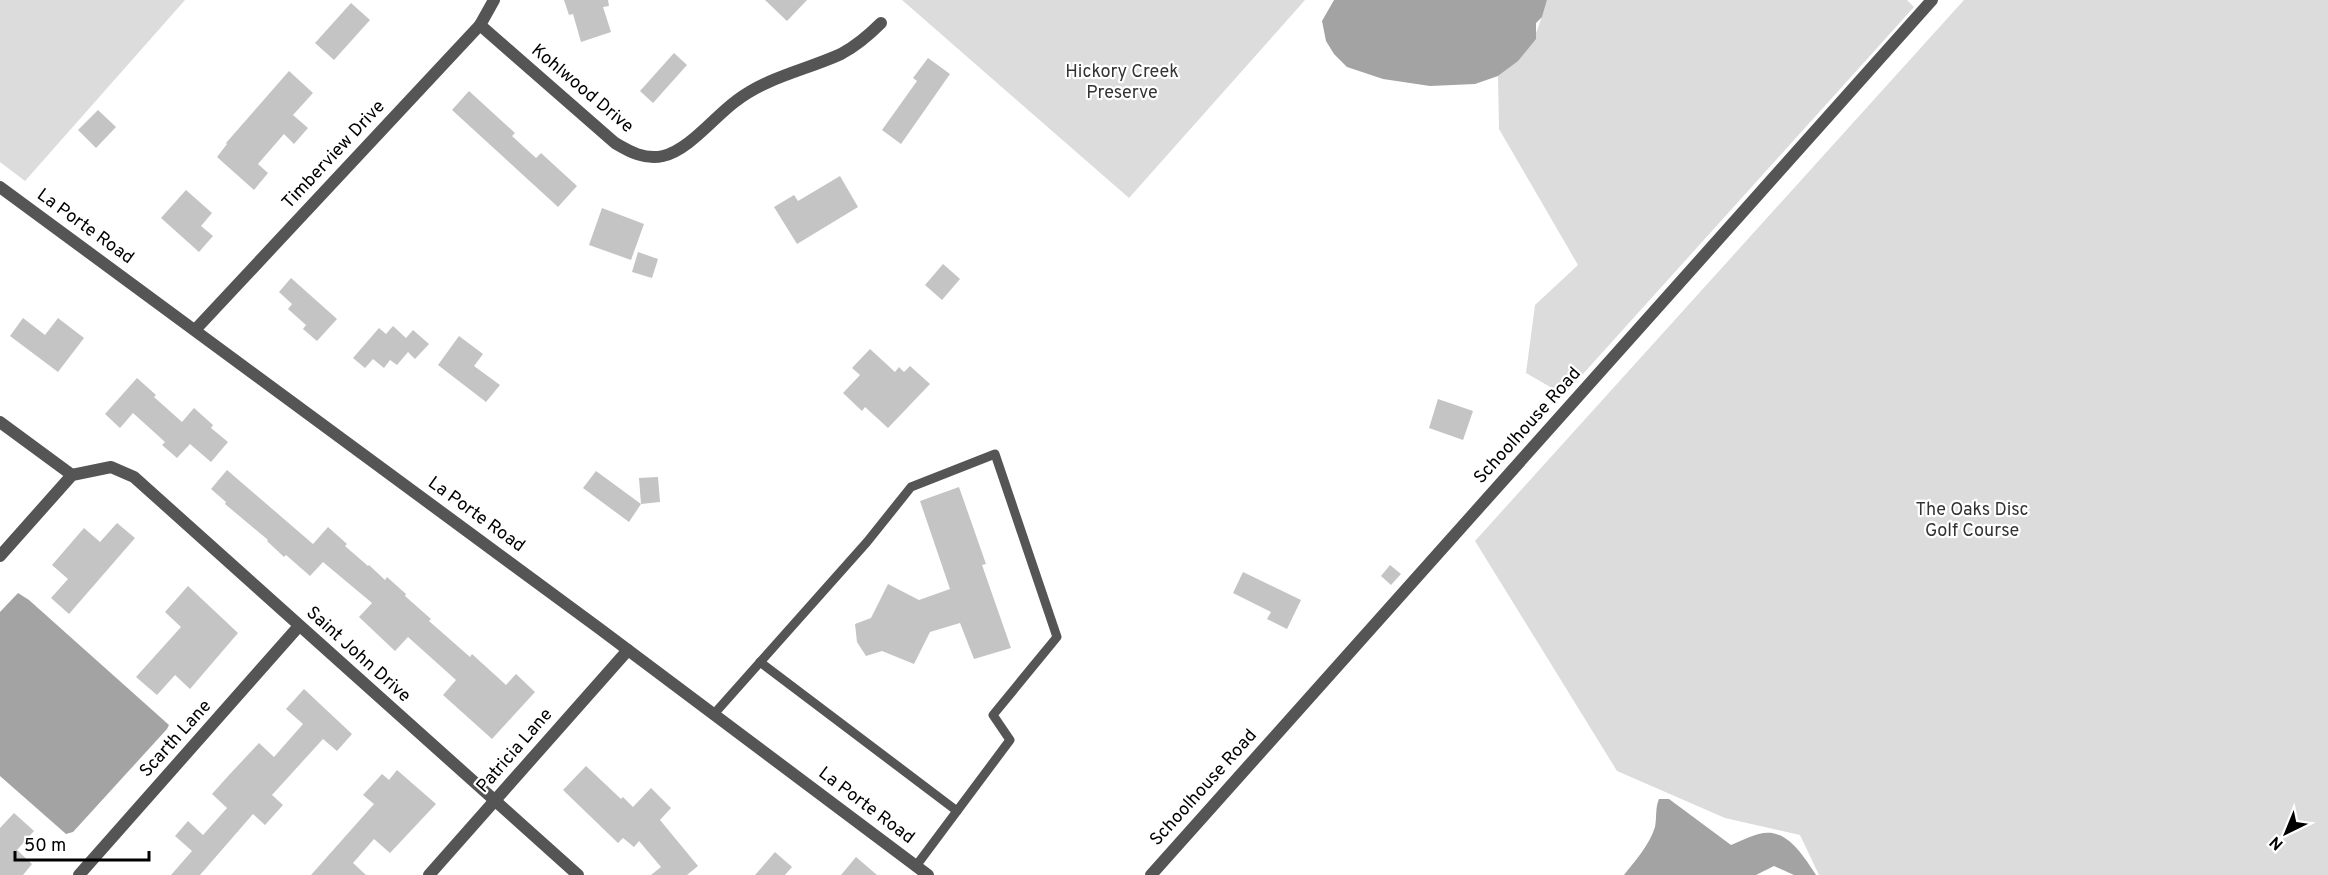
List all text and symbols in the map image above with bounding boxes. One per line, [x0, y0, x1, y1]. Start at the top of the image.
street label: Kohlwood Drive [526, 39, 638, 139]
park label: Hickory Creek Preserve [1065, 61, 1179, 105]
street label: Timberview Drive [278, 96, 390, 214]
street label: La Porte Road [32, 184, 138, 270]
street label: Schoolhouse Road [1469, 363, 1587, 489]
street label: La Porte Road [423, 472, 529, 558]
park label: The Oaks Disc Golf Course [1915, 499, 2029, 543]
street label: Saint John Drive [301, 602, 415, 708]
street label: Scarth Lane [135, 695, 217, 783]
street label: Patricia Lane [472, 704, 558, 798]
street label: Schoolhouse Road [1145, 725, 1263, 851]
street label: La Porte Road [813, 762, 919, 850]
north arrow [2256, 803, 2316, 863]
scale bar [15, 824, 148, 862]
text: N [2266, 831, 2288, 854]
text: 50 m [24, 835, 66, 858]

